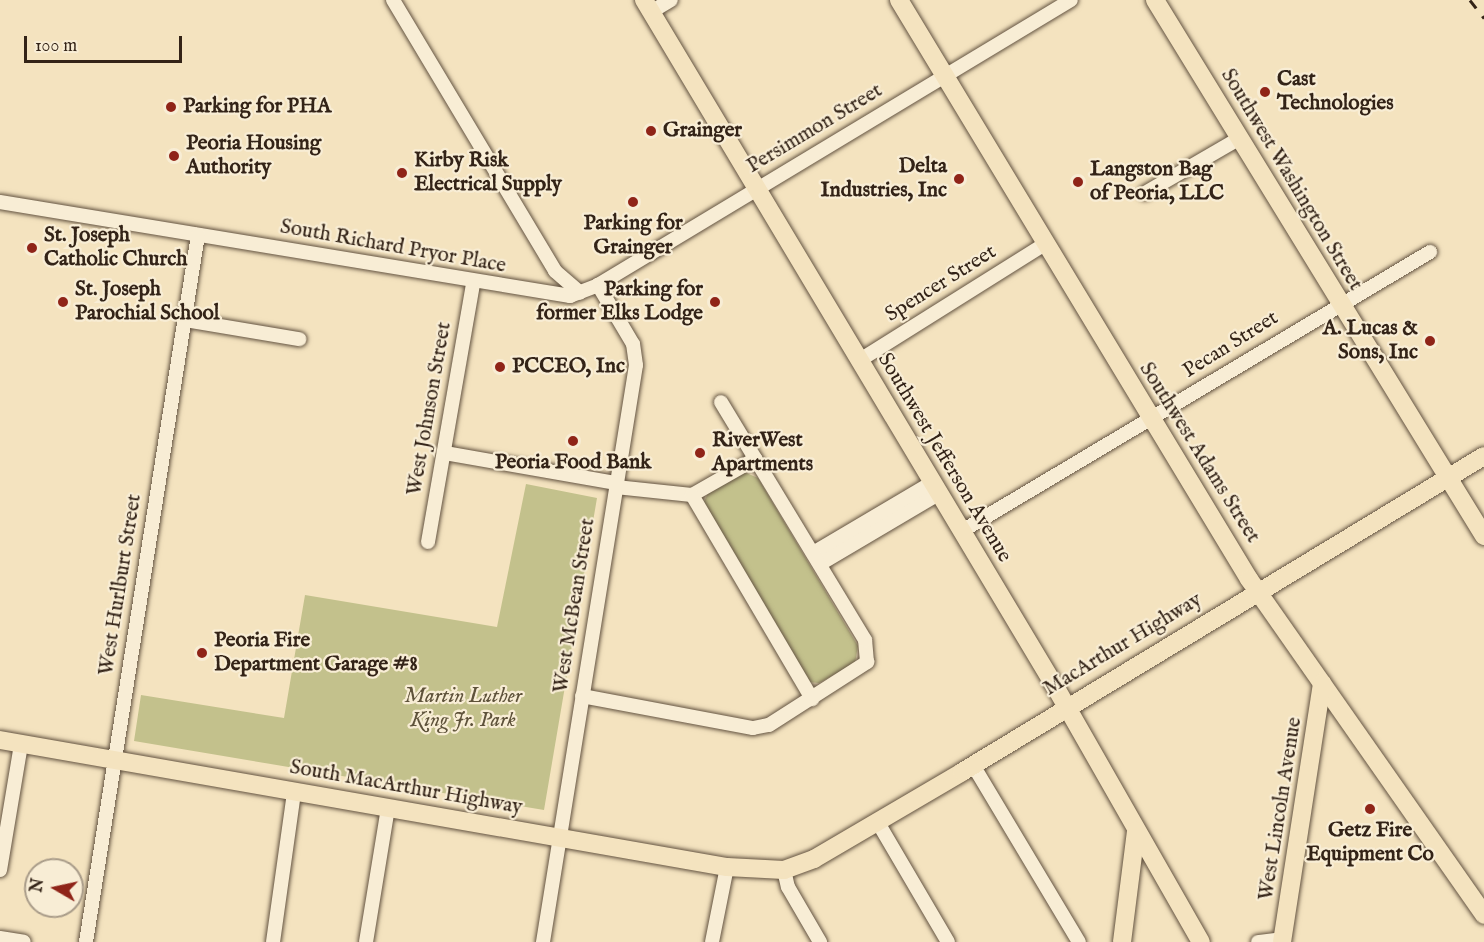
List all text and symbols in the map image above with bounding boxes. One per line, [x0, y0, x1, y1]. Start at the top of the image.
scale bar [27, 24, 184, 62]
text: 100 m [35, 35, 77, 58]
street label: Southwest Washington Street [1215, 64, 1367, 296]
place label: Cast Technologies [1277, 67, 1394, 117]
street label: Persimmon Street [743, 79, 887, 179]
marker: Cast Technologies [1258, 85, 1272, 99]
place label: Parking for PHA [183, 94, 331, 120]
marker: Parking for PHA [164, 100, 178, 114]
place label: Grainger [663, 118, 742, 144]
marker: Grainger [644, 124, 658, 138]
place label: Peoria Housing Authority [186, 131, 321, 181]
place label: Kirby Risk Electrical Supply [414, 148, 562, 198]
marker: Peoria Housing Authority [167, 149, 181, 163]
place label: Delta Industries, Inc [820, 154, 947, 204]
place label: Langston Bag of Peoria, LLC [1090, 157, 1224, 207]
marker: Kirby Risk Electrical Supply [395, 166, 409, 180]
marker: Delta Industries, Inc [952, 172, 966, 186]
marker: Langston Bag of Peoria, LLC [1071, 175, 1085, 189]
marker: Parking for Grainger [626, 195, 640, 209]
place label: Parking for Grainger [583, 211, 683, 261]
street label: South Richard Pryor Place [278, 215, 508, 279]
place label: St. Joseph Catholic Church [44, 223, 187, 273]
street label: Spencer Street [881, 240, 1001, 328]
marker: St. Joseph Catholic Church [25, 241, 39, 255]
place label: St. Joseph Parochial School [75, 277, 220, 327]
place label: Parking for former Elks Lodge [536, 277, 703, 327]
marker: St. Joseph Parochial School [56, 295, 70, 309]
marker: Parking for former Elks Lodge [708, 295, 722, 309]
street label: Pecan Street [1179, 306, 1283, 384]
place label: A. Lucas & Sons, Inc [1323, 316, 1418, 366]
street label: West Johnson Street [402, 320, 458, 498]
marker: A. Lucas & Sons, Inc [1423, 334, 1437, 348]
street label: Southwest Jefferson Avenue [872, 349, 1016, 567]
place label: PCCEO, Inc [512, 354, 625, 380]
street label: Southwest Adams Street [1133, 358, 1265, 548]
marker: PCCEO, Inc [493, 360, 507, 374]
place label: RiverWest Apartments [712, 428, 813, 478]
marker: Peoria Food Bank [566, 434, 580, 448]
marker: RiverWest Apartments [693, 446, 707, 460]
place label: Peoria Food Bank [495, 450, 651, 476]
street label: West Hurlburt Street [94, 492, 148, 678]
street label: West McBean Street [549, 517, 601, 695]
street label: MacArthur Highway [1039, 588, 1207, 702]
place label: Peoria Fire Department Garage #8 [214, 628, 418, 678]
marker: Peoria Fire Department Garage #8 [195, 646, 209, 660]
park label: Martin Luther King Jr. Park [404, 684, 522, 734]
street label: West Lincoln Avenue [1254, 715, 1308, 903]
street label: South MacArthur Highway [288, 755, 524, 821]
marker: Getz Fire Equipment Co [1363, 802, 1377, 816]
place label: Getz Fire Equipment Co [1306, 818, 1434, 868]
north arrow [24, 858, 84, 918]
text: N [27, 877, 49, 894]

